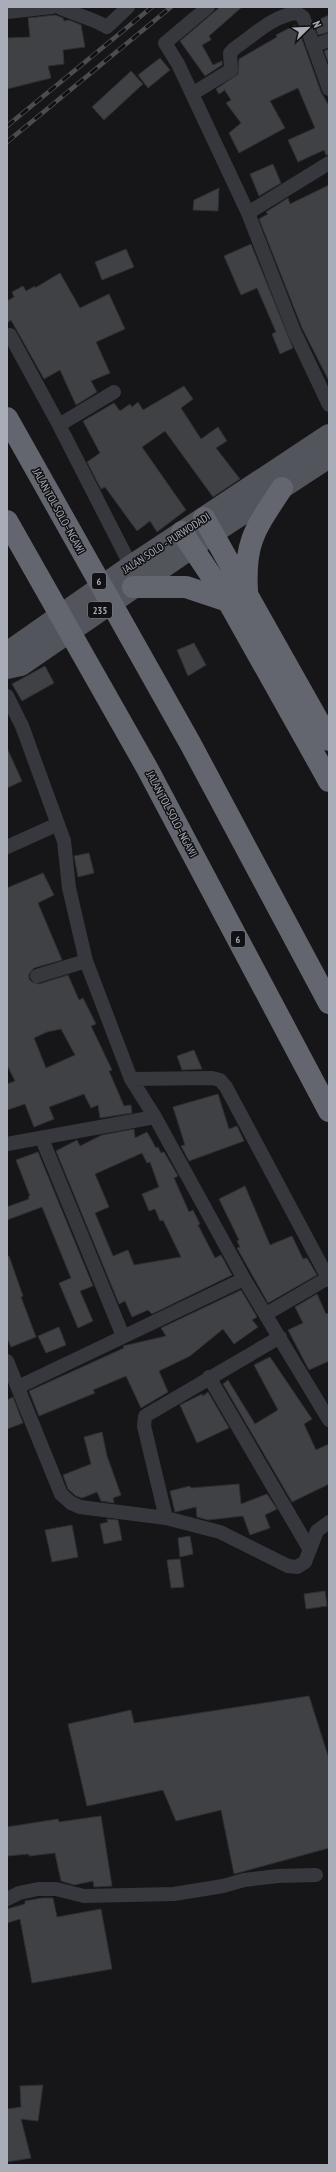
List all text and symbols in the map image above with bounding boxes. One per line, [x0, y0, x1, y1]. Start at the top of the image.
north arrow [288, 8, 328, 48]
text: N [310, 19, 325, 30]
street label: JALAN TOL SOLO–NGAWI [29, 465, 88, 556]
street label: JALAN SOLO - PURWODADI [119, 509, 212, 577]
road number: 6 [92, 573, 106, 589]
road number: 235 [88, 602, 112, 618]
street label: JALAN TOL SOLO–NGAWI [143, 768, 201, 859]
road number: 6 [231, 931, 245, 947]

